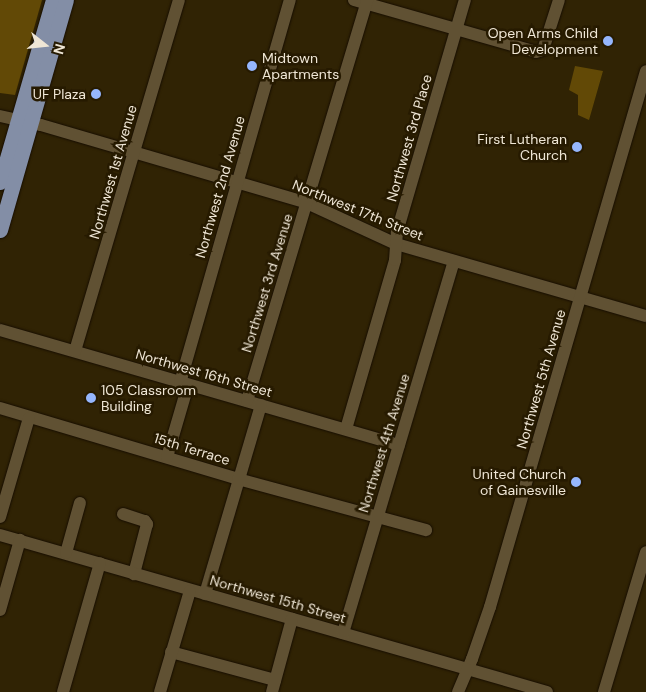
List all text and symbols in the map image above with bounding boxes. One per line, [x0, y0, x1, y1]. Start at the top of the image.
north arrow [20, 20, 70, 70]
place label: Open Arms Child Development [488, 25, 598, 58]
marker: Open Arms Child Development [602, 35, 614, 47]
text: N [49, 42, 69, 57]
place label: Midtown Apartments [262, 50, 339, 82]
marker: Midtown Apartments [246, 60, 258, 72]
street label: Northwest 3rd Place [383, 72, 435, 204]
place label: UF Plaza [33, 86, 86, 102]
marker: UF Plaza [90, 88, 102, 100]
street label: Northwest 1st Avenue [86, 103, 140, 241]
street label: Northwest 2nd Avenue [192, 114, 248, 260]
place label: First Lutheran Church [477, 131, 567, 164]
marker: First Lutheran Church [571, 141, 583, 153]
street label: Northwest 17th Street [290, 176, 426, 244]
street label: Northwest 3rd Avenue [238, 212, 296, 354]
street label: Northwest 5th Avenue [513, 307, 569, 451]
street label: Northwest 16th Street [134, 345, 274, 401]
street label: Northwest 4th Avenue [355, 372, 413, 514]
place label: 105 Classroom Building [101, 382, 196, 414]
marker: 105 Classroom Building [85, 392, 97, 404]
street label: 15th Terrace [152, 429, 232, 469]
place label: United Church of Gainesville [473, 466, 566, 498]
marker: United Church of Gainesville [570, 476, 582, 488]
street label: Northwest 15th Street [208, 572, 348, 626]

